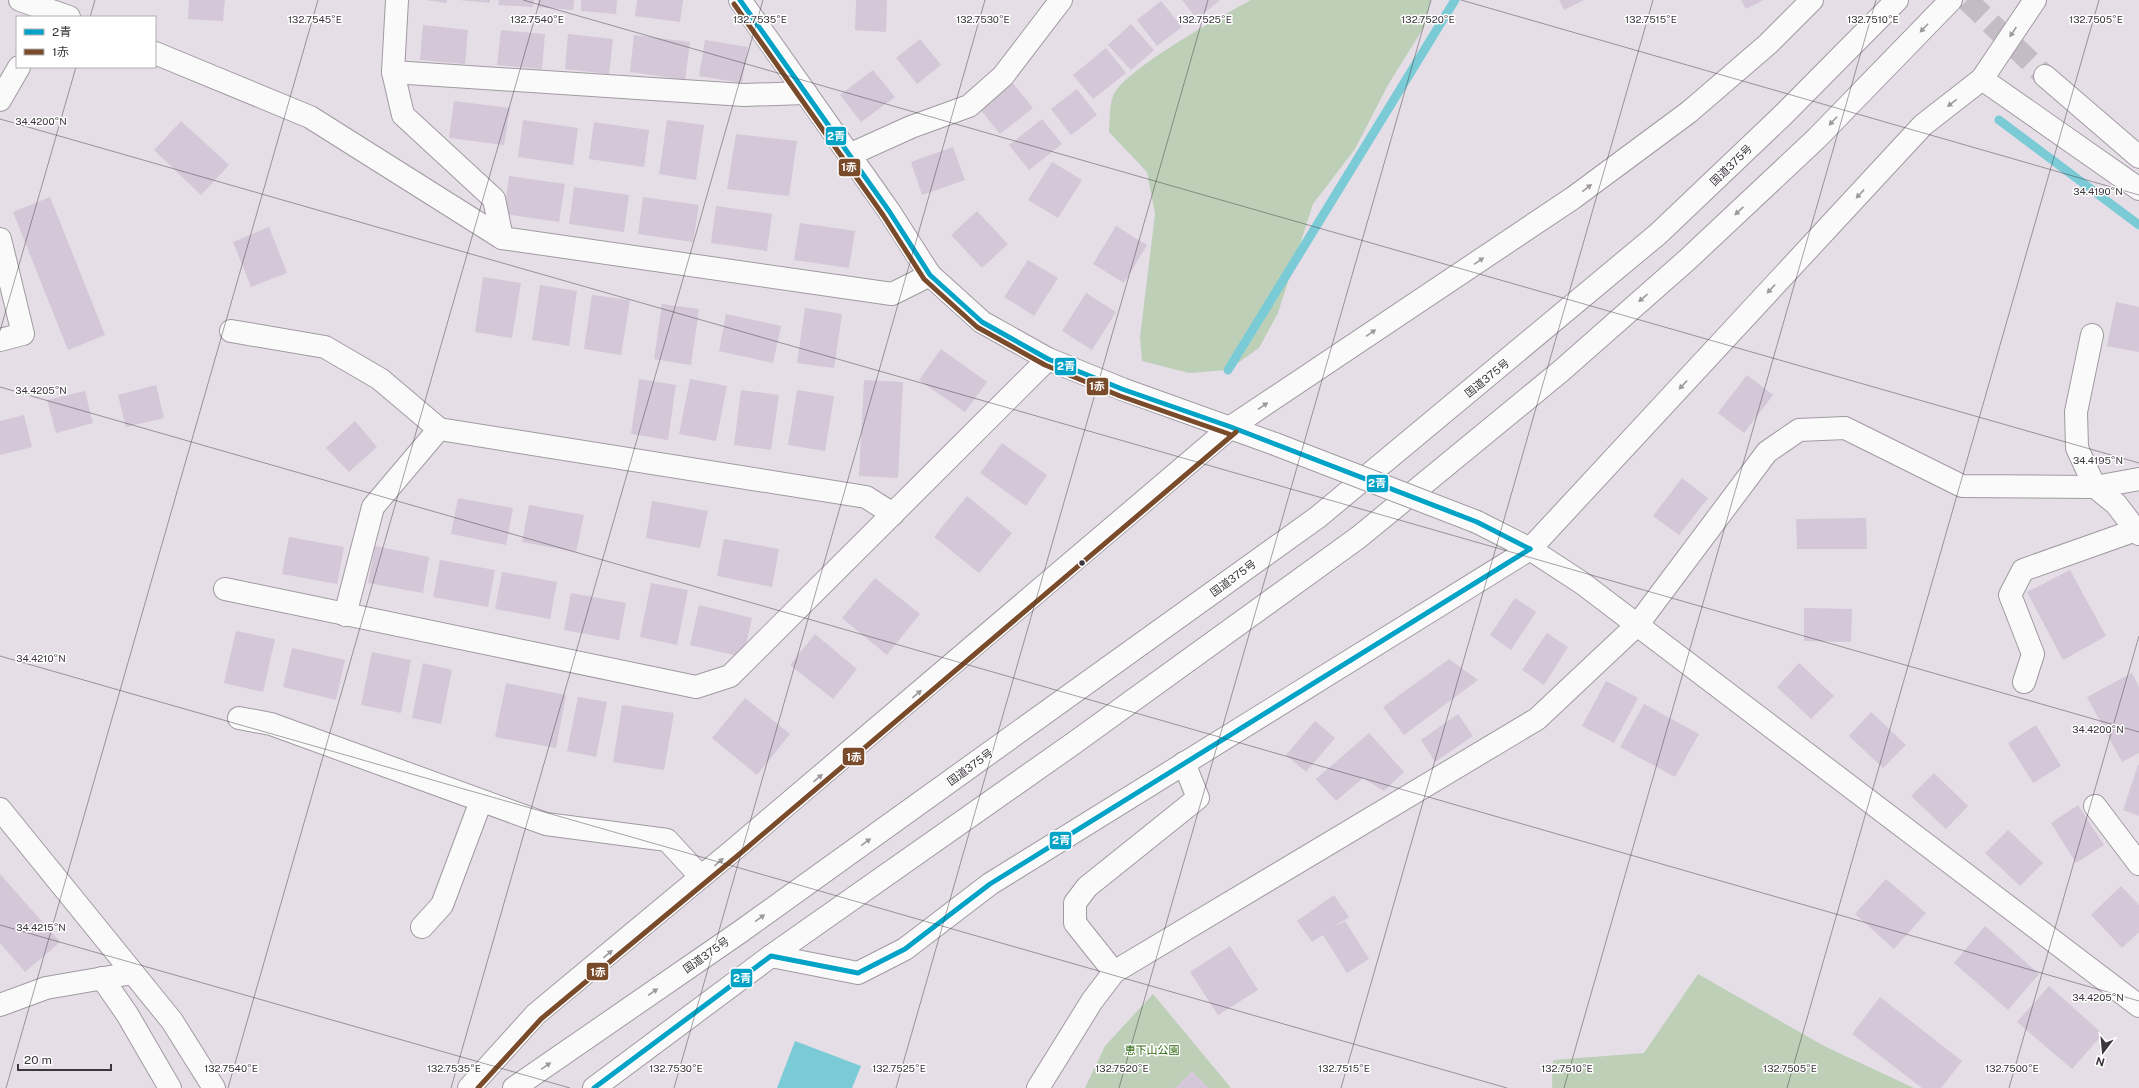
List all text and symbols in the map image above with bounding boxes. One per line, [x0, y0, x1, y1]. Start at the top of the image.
text: 132.7545°E [288, 13, 342, 25]
text: 132.7540°E [510, 13, 564, 25]
text: 132.7535°E [733, 13, 787, 25]
text: 132.7530°E [956, 13, 1010, 25]
text: 132.7525°E [1178, 13, 1232, 25]
text: 132.7520°E [1401, 13, 1455, 25]
text: 132.7515°E [1625, 13, 1677, 25]
text: 132.7510°E [1847, 13, 1899, 25]
text: 132.7505°E [2069, 13, 2123, 25]
legend [16, 16, 156, 68]
one-way arrow [1919, 23, 1929, 33]
text: 2青 [52, 25, 71, 39]
one-way arrow [2009, 27, 2017, 38]
text: 1赤 [52, 45, 69, 59]
one-way arrow [1946, 99, 1957, 107]
text: 34.4200°N [15, 115, 67, 127]
one-way arrow [1828, 116, 1838, 126]
line badge: 2青 [825, 126, 847, 146]
text: 2青 [827, 130, 845, 142]
street label: 国道375号 [1708, 142, 1754, 188]
line badge: 1赤 [838, 158, 861, 177]
text: 1赤 [841, 161, 857, 173]
one-way arrow [1581, 184, 1592, 192]
text: 34.4190°N [2073, 185, 2123, 197]
one-way arrow [1855, 189, 1864, 199]
one-way arrow [1734, 206, 1744, 216]
one-way arrow [1474, 257, 1484, 265]
one-way arrow [1767, 285, 1776, 294]
one-way arrow [1638, 294, 1649, 303]
one-way arrow [1366, 329, 1376, 337]
line badge: 2青 [1054, 357, 1077, 376]
street label: 国道375号 [1462, 357, 1512, 399]
text: 2青 [1057, 360, 1075, 372]
line badge: 1赤 [1086, 377, 1109, 396]
text: 1赤 [1089, 380, 1105, 392]
one-way arrow [1678, 380, 1687, 390]
text: 34.4205°N [15, 384, 67, 396]
one-way arrow [1258, 402, 1268, 410]
text: 34.4195°N [2073, 454, 2123, 466]
line badge: 2青 [1366, 474, 1389, 493]
text: 2青 [1368, 477, 1386, 489]
street label: 国道375号 [1208, 557, 1258, 599]
unlabelled marker [1077, 558, 1087, 568]
text: 34.4210°N [16, 652, 66, 664]
one-way arrow [912, 689, 922, 699]
text: 34.4200°N [2072, 723, 2124, 735]
street label: 国道375号 [945, 746, 995, 788]
line badge: 1赤 [842, 747, 865, 766]
text: 1赤 [846, 751, 862, 763]
one-way arrow [812, 774, 823, 783]
line badge: 2青 [1049, 831, 1072, 850]
text: 2青 [1052, 834, 1070, 846]
one-way arrow [860, 838, 871, 846]
one-way arrow [713, 858, 724, 867]
one-way arrow [755, 914, 765, 922]
text: 34.4215°N [16, 921, 66, 933]
street label: 国道375号 [681, 935, 731, 975]
one-way arrow [603, 950, 613, 959]
line badge: 1赤 [586, 962, 609, 981]
text: 1赤 [590, 966, 606, 978]
line badge: 2青 [730, 968, 753, 988]
text: 2青 [733, 972, 751, 984]
one-way arrow [648, 988, 658, 996]
text: 34.4205°N [2072, 991, 2124, 1003]
north arrow [2083, 1032, 2123, 1072]
park label: 恵下山公園 [1125, 1044, 1180, 1056]
scale bar [18, 1046, 111, 1072]
text: 20 m [24, 1053, 52, 1067]
text: N [2094, 1055, 2106, 1069]
text: 132.7540°E [204, 1062, 258, 1074]
text: 132.7535°E [427, 1062, 481, 1074]
one-way arrow [541, 1062, 551, 1070]
text: 132.7530°E [649, 1062, 703, 1074]
text: 132.7525°E [872, 1062, 926, 1074]
text: 132.7520°E [1095, 1062, 1149, 1074]
text: 132.7515°E [1318, 1062, 1370, 1074]
text: 132.7510°E [1541, 1062, 1593, 1074]
text: 132.7505°E [1763, 1062, 1817, 1074]
text: 132.7500°E [1985, 1062, 2039, 1074]

